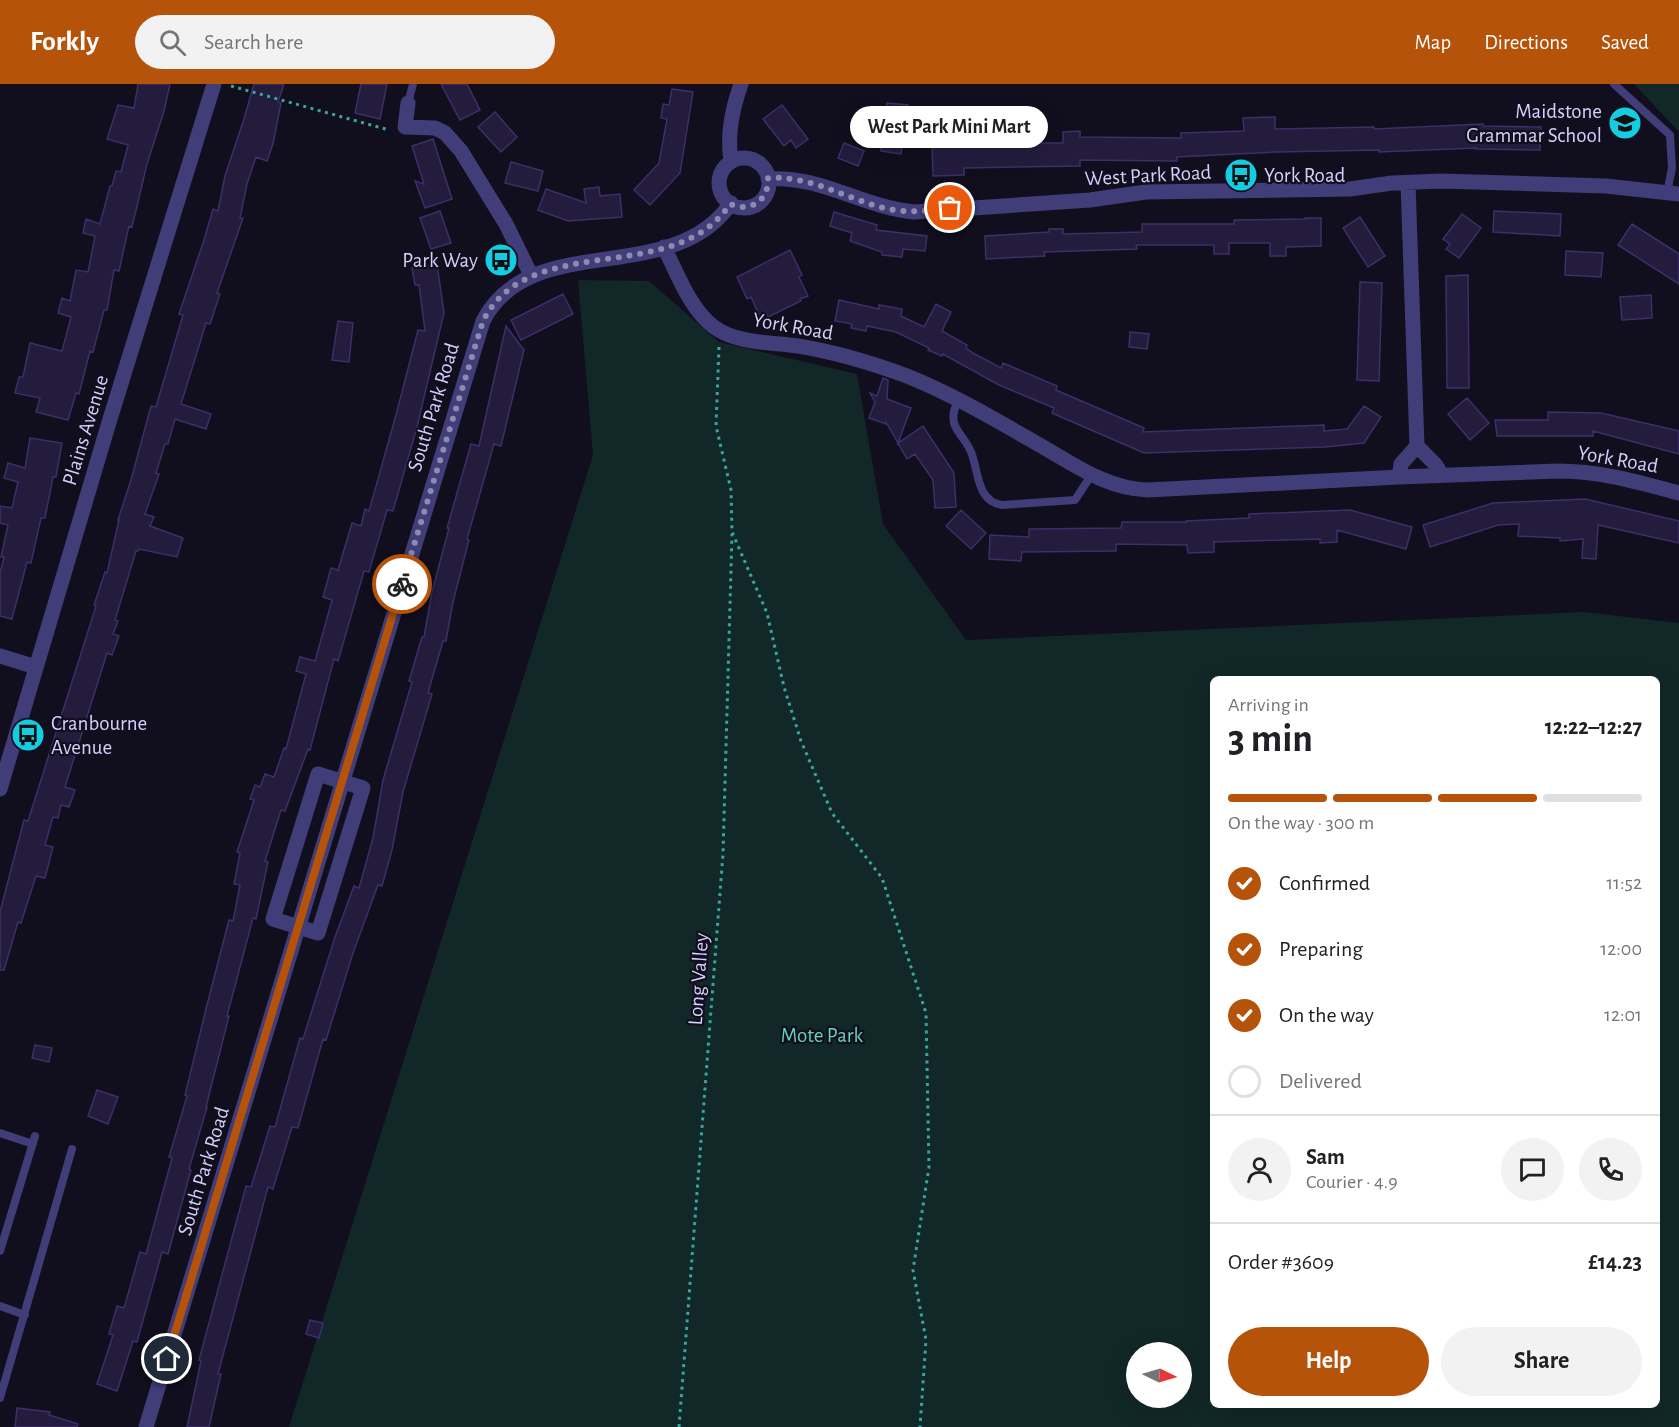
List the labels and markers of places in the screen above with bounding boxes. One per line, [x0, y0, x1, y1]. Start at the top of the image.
place label: Maidstone Grammar School [1466, 101, 1602, 146]
school or university icon: Maidstone Grammar School [1607, 105, 1643, 141]
callout: West Park Mini Mart [851, 106, 1049, 148]
bus stop icon: York Road [1223, 157, 1259, 193]
place label: York Road [1264, 165, 1346, 186]
pin [924, 182, 975, 233]
bus stop icon: Park Way [483, 242, 519, 278]
place label: Park Way [402, 250, 478, 271]
place label: Cranbourne Avenue [51, 713, 147, 758]
bus stop icon: Cranbourne Avenue [10, 717, 46, 753]
pin [141, 1333, 192, 1384]

